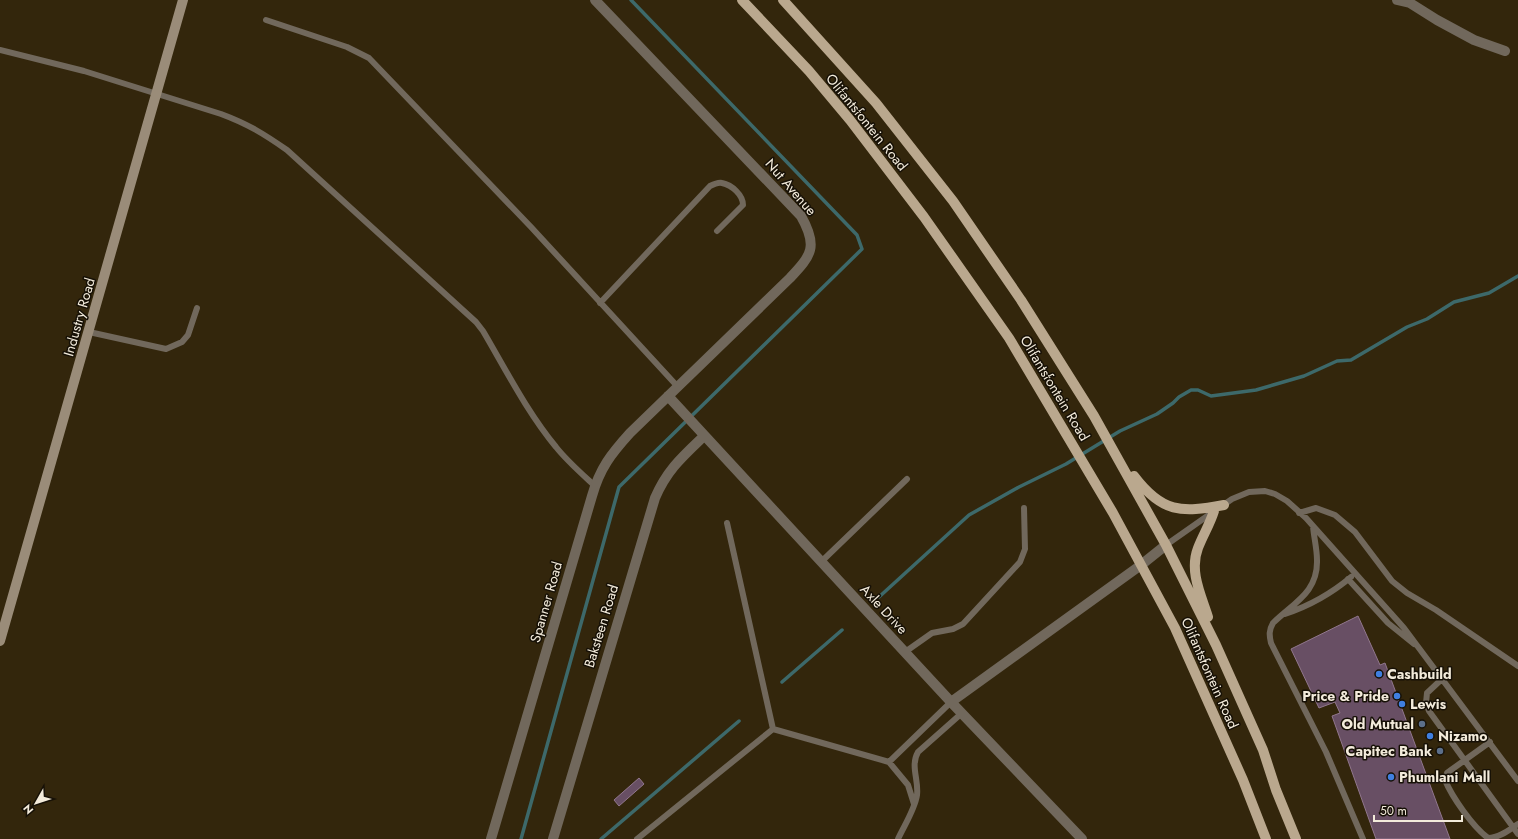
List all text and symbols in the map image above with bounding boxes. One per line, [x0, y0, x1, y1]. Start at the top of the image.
street label: Olifantsfontein Road [821, 69, 913, 175]
street label: Nut Avenue [761, 154, 821, 220]
street label: Industry Road [58, 275, 100, 359]
street label: Olifantsfontein Road [1016, 331, 1094, 445]
street label: Spanner Road [525, 559, 567, 645]
street label: Axle Drive [856, 580, 912, 638]
street label: Baksteen Road [579, 582, 623, 670]
street label: Olifantsfontein Road [1176, 614, 1244, 732]
place label: Cashbuild [1387, 664, 1452, 684]
marker: Cashbuild [1374, 669, 1384, 679]
place label: Price & Pride [1302, 686, 1389, 706]
marker: Price & Pride [1392, 691, 1402, 701]
place label: Lewis [1410, 694, 1447, 714]
marker: Lewis [1397, 699, 1407, 709]
place label: Old Mutual [1342, 714, 1414, 734]
marker: Old Mutual [1417, 719, 1427, 729]
place label: Nizamo [1438, 726, 1488, 746]
marker: Nizamo [1425, 731, 1435, 741]
place label: Capitec Bank [1346, 741, 1432, 761]
marker: Capitec Bank [1435, 746, 1445, 756]
place label: Phumlani Mall [1399, 767, 1490, 787]
marker: Phumlani Mall [1386, 772, 1396, 782]
north arrow [16, 783, 56, 823]
scale bar [1374, 797, 1462, 823]
text: N [19, 801, 37, 818]
text: 50 m [1380, 802, 1407, 820]

